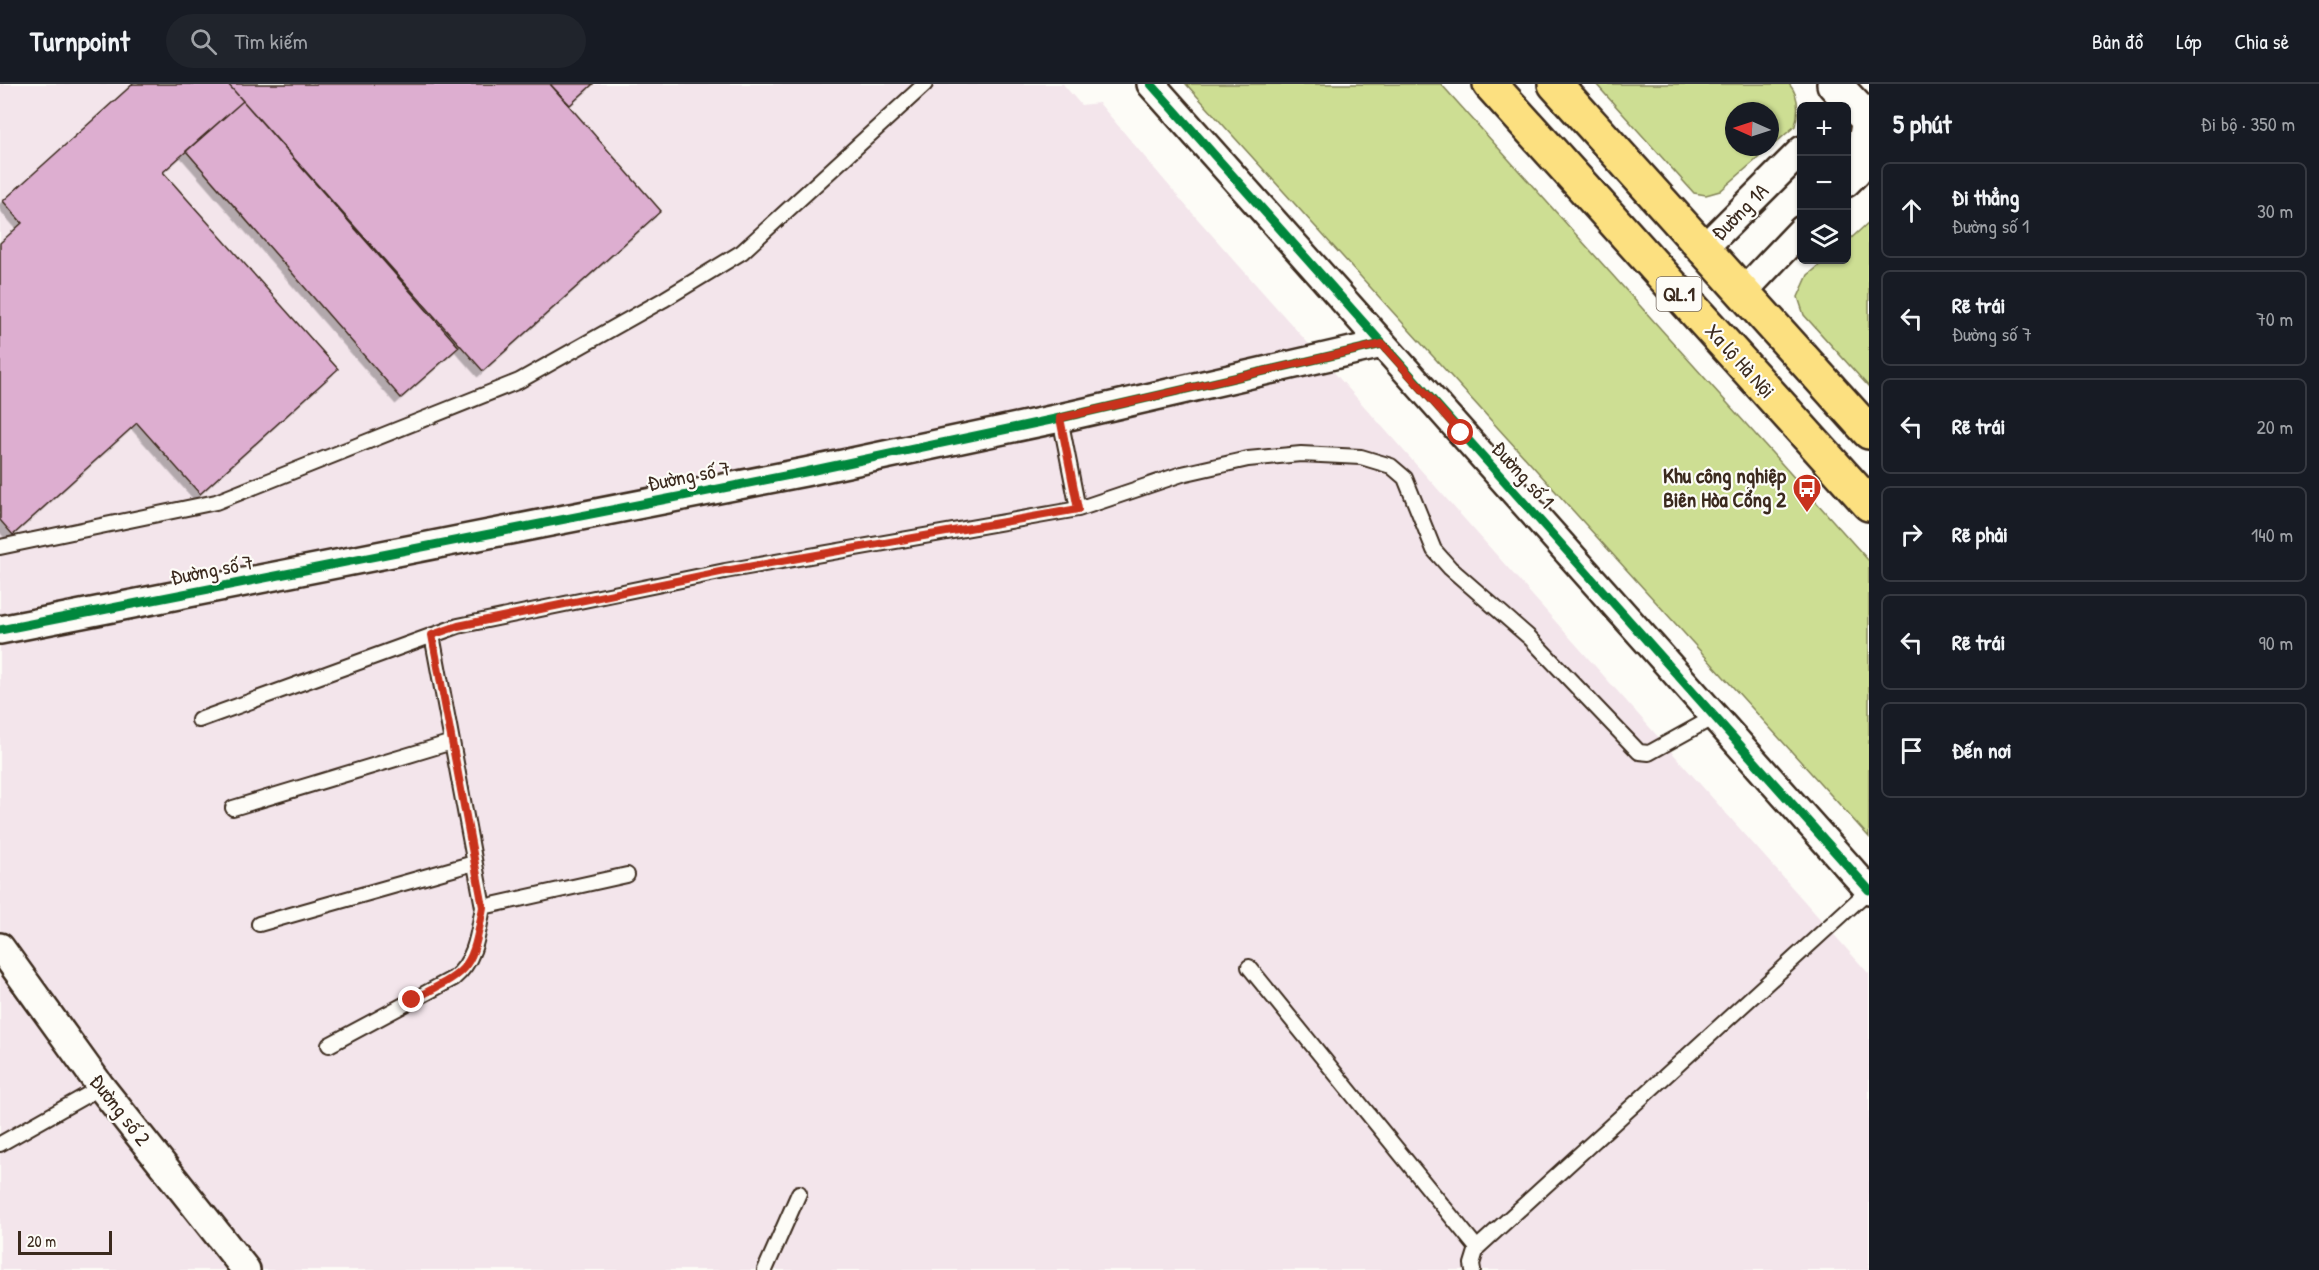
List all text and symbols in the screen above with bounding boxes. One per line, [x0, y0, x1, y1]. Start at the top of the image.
search box [166, 14, 586, 68]
text: Turnpoint [30, 22, 130, 60]
icon: search [187, 25, 220, 58]
text: Tìm kiếm [235, 26, 308, 56]
text: Bản đồ [2092, 27, 2143, 56]
text: Lớp [2176, 27, 2201, 56]
text: Chia sẻ [2234, 27, 2289, 56]
north arrow [1725, 102, 1779, 156]
map controls [1797, 102, 1851, 264]
button: + [1797, 102, 1851, 156]
text: 5 phút [1893, 106, 1951, 141]
text: Đi bộ · 350 m [2201, 110, 2295, 137]
button: − [1797, 156, 1851, 210]
street label: Đường 1A [1705, 177, 1775, 247]
text: Đi thẳng [1952, 182, 2019, 212]
icon: ahead [1895, 194, 1928, 227]
text: 30 m [2257, 197, 2293, 224]
button: layers [1797, 210, 1851, 264]
text: Đường số 1 [1952, 212, 2029, 239]
road number: QL.1 [1656, 277, 1702, 311]
text: Rẽ trái [1952, 290, 2005, 320]
icon: left [1895, 302, 1928, 335]
text: 70 m [2256, 305, 2293, 332]
street label: Xa lộ Hà Nội [1699, 317, 1782, 404]
text: Đường số 7 [1952, 320, 2032, 347]
icon: left [1895, 410, 1928, 443]
text: Rẽ trái [1952, 411, 2005, 441]
text: 20 m [2256, 413, 2293, 440]
route start [1447, 419, 1473, 445]
street label: Đường số 1 [1485, 435, 1561, 515]
street label: Đường số 7 [645, 453, 733, 498]
place label: Khu công nghiệp Biên Hòa Cổng 2 [1663, 461, 1787, 515]
bus stop icon: Khu công nghiệp Biên Hòa Cổng 2 [1791, 472, 1823, 514]
icon: right [1895, 518, 1928, 551]
text: Rẽ phải [1952, 519, 2008, 549]
text: 140 m [2251, 521, 2293, 548]
street label: Đường số 7 [168, 547, 256, 592]
icon: left [1895, 626, 1928, 659]
text: Rẽ trái [1952, 627, 2005, 657]
text: 90 m [2259, 629, 2293, 656]
icon: arrive [1895, 734, 1928, 767]
text: Đến nơi [1952, 735, 2012, 765]
route end [398, 986, 424, 1012]
street label: Đường số 2 [83, 1068, 158, 1152]
scale bar [18, 1228, 112, 1256]
text: 20 m [27, 1230, 56, 1252]

